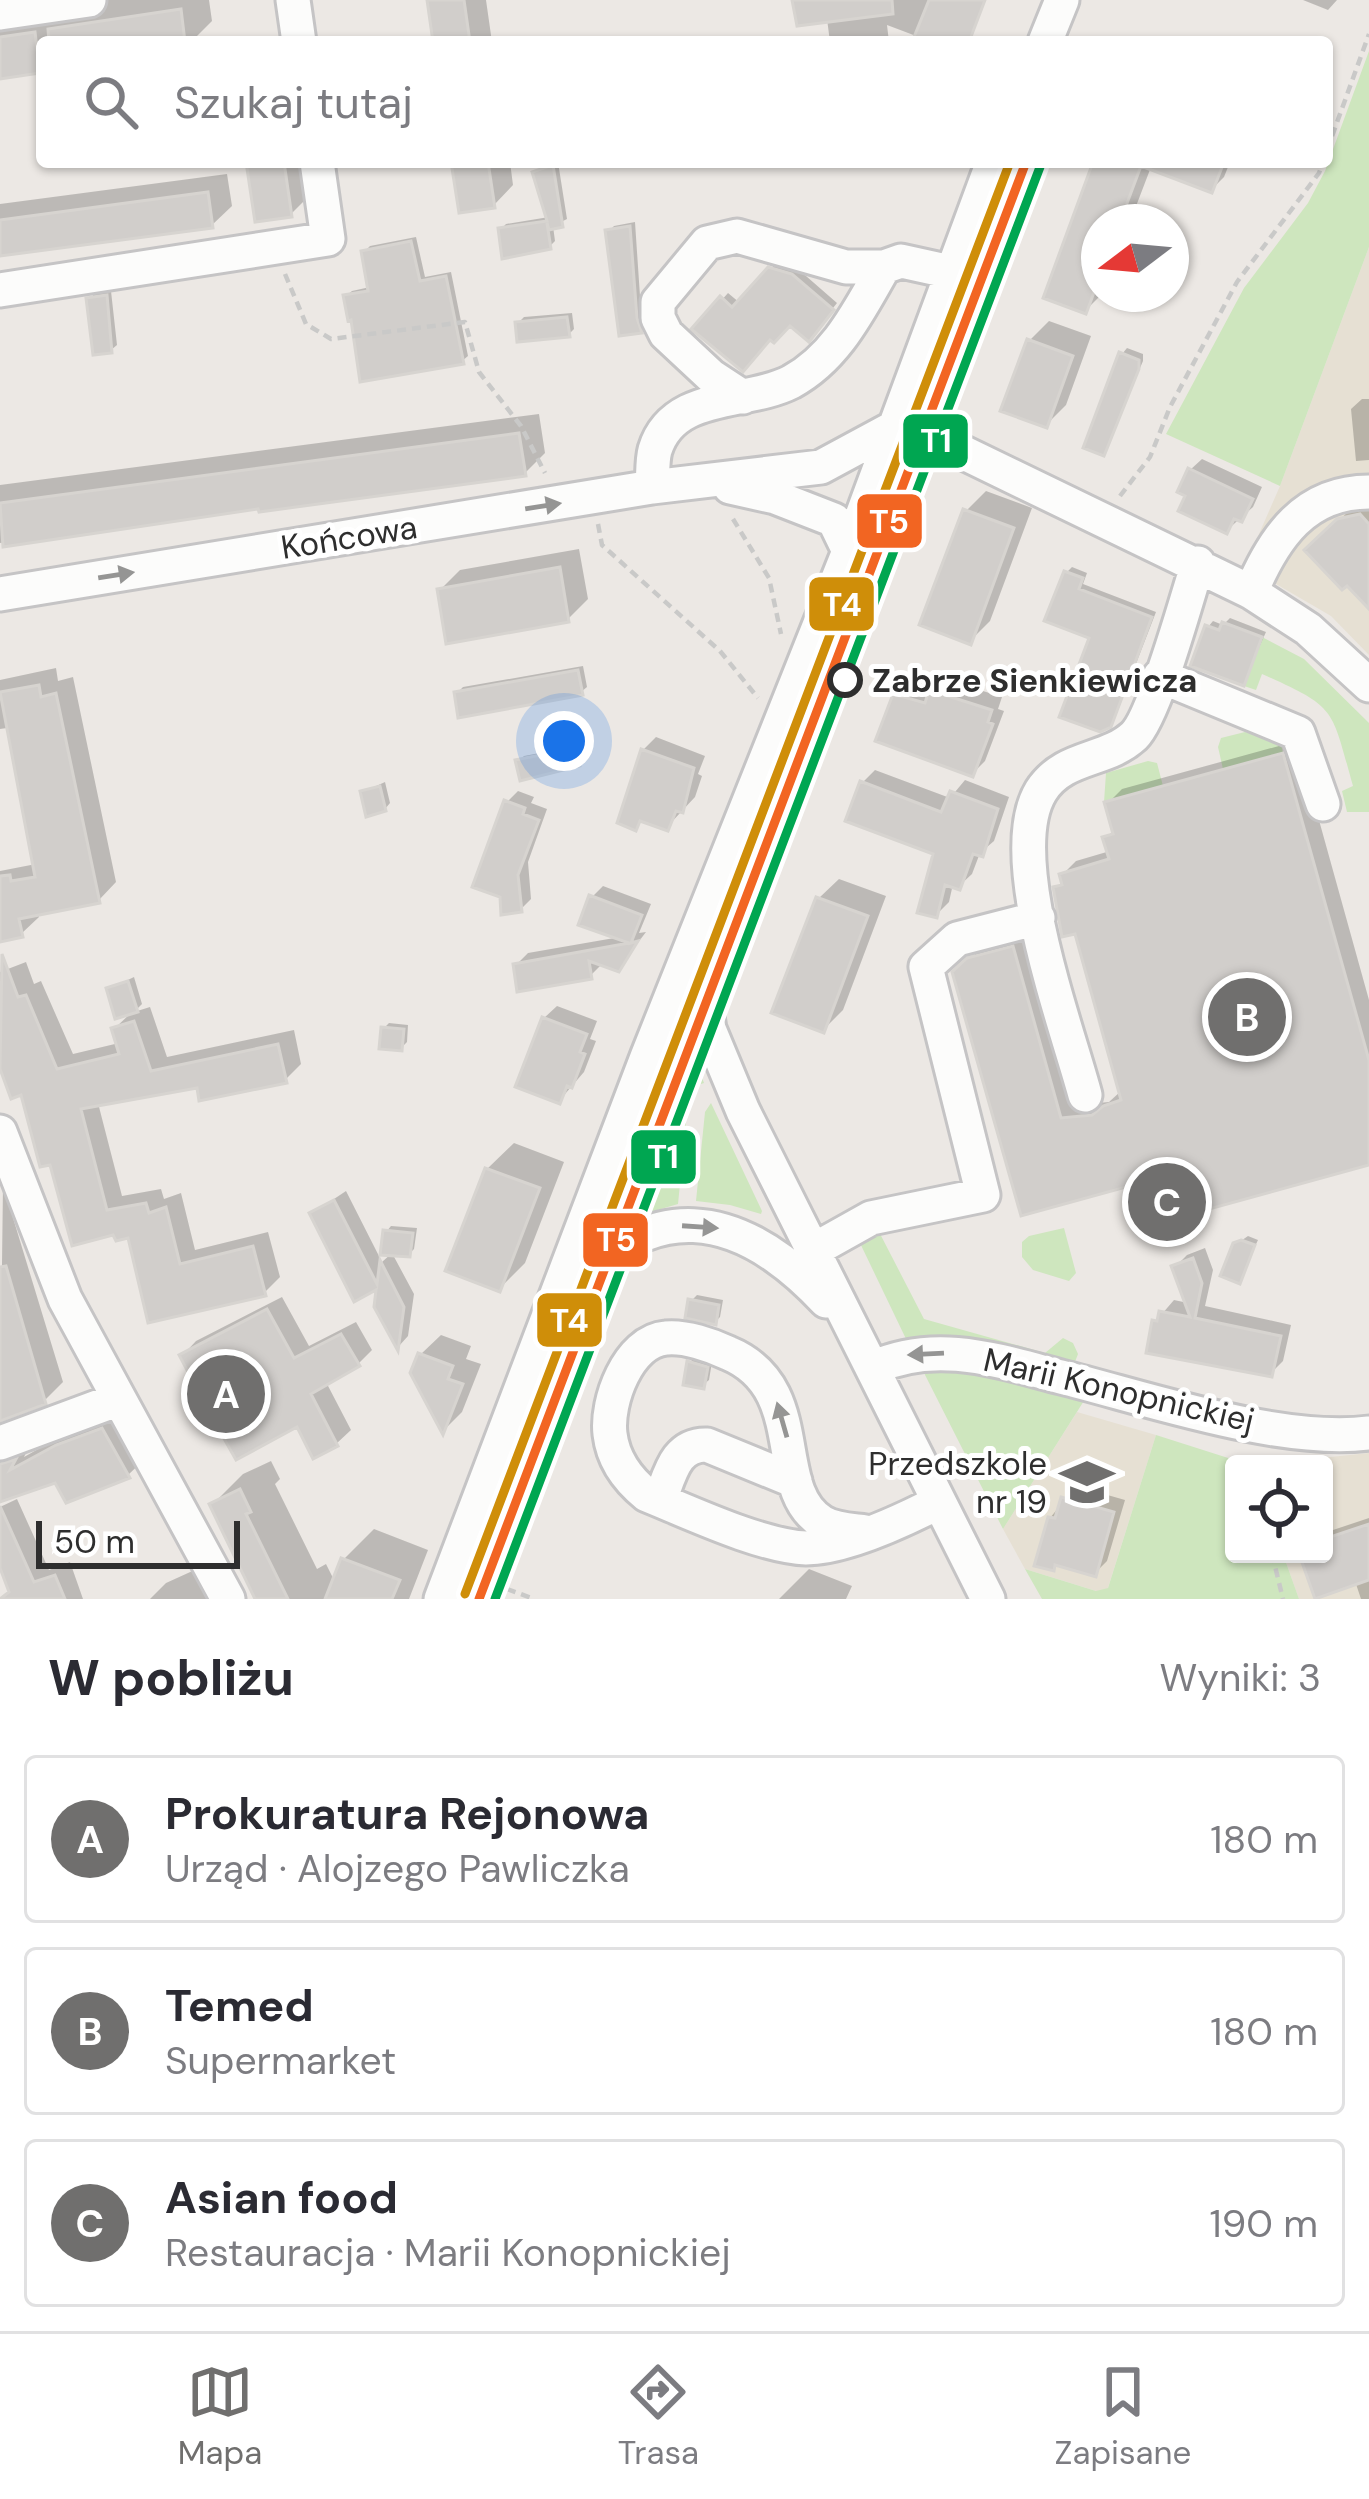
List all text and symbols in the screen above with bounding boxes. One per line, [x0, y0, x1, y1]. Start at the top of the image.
search box [36, 36, 1333, 168]
icon: search [78, 69, 144, 135]
text: Szukaj tutaj [174, 73, 413, 132]
north arrow [1081, 204, 1189, 312]
line badge: T1 [901, 412, 970, 470]
text: T1 [920, 419, 952, 462]
line badge: T5 [855, 492, 924, 550]
one-way arrow [524, 496, 562, 515]
text: T5 [869, 500, 909, 543]
street label: Końcowa [278, 505, 420, 569]
one-way arrow [97, 565, 135, 584]
line badge: T4 [807, 575, 876, 633]
text: T4 [822, 583, 862, 626]
place label: Zabrze Sienkiewicza [872, 659, 1197, 702]
marker: Zabrze Sienkiewicza [829, 664, 861, 696]
your location [534, 711, 594, 771]
pin: B [1208, 972, 1286, 1062]
line badge: T1 [629, 1128, 698, 1186]
text: T1 [647, 1135, 679, 1178]
pin: C [1128, 1157, 1206, 1247]
line badge: T5 [581, 1211, 650, 1269]
one-way arrow [682, 1217, 719, 1236]
text: T5 [596, 1218, 636, 1261]
line badge: T4 [535, 1291, 604, 1349]
text: T4 [549, 1299, 589, 1342]
street label: Marii Konopnickiej [979, 1338, 1259, 1442]
one-way arrow [907, 1344, 944, 1363]
pin: A [187, 1349, 265, 1439]
one-way arrow [772, 1401, 790, 1438]
place label: Przedszkole nr 19 [868, 1442, 1047, 1523]
school or university icon: Przedszkole nr 19 [1058, 1453, 1116, 1511]
map controls [1225, 1455, 1333, 1563]
button: locate [1225, 1455, 1333, 1563]
scale bar [36, 1515, 240, 1568]
text: 50 m [54, 1520, 135, 1563]
text: W pobliżu [48, 1644, 294, 1711]
text: Wyniki: 3 [1160, 1652, 1321, 1703]
text: Prokuratura Rejonowa [165, 1784, 649, 1843]
text: A [76, 1814, 104, 1865]
text: 180 m [1210, 1814, 1318, 1865]
text: Urząd · Alojzego Pawliczka [165, 1843, 630, 1894]
text: Temed [165, 1976, 314, 2035]
text: B [78, 2006, 102, 2057]
text: 180 m [1210, 2006, 1318, 2057]
text: Supermarket [165, 2035, 396, 2086]
text: Asian food [165, 2168, 398, 2227]
text: C [76, 2198, 104, 2249]
text: 190 m [1210, 2198, 1318, 2249]
text: Restauracja · Marii Konopnickiej [165, 2227, 731, 2278]
tab: Mapa [178, 2359, 262, 2474]
tab: Trasa [618, 2359, 699, 2474]
tab: Zapisane [1055, 2359, 1191, 2474]

